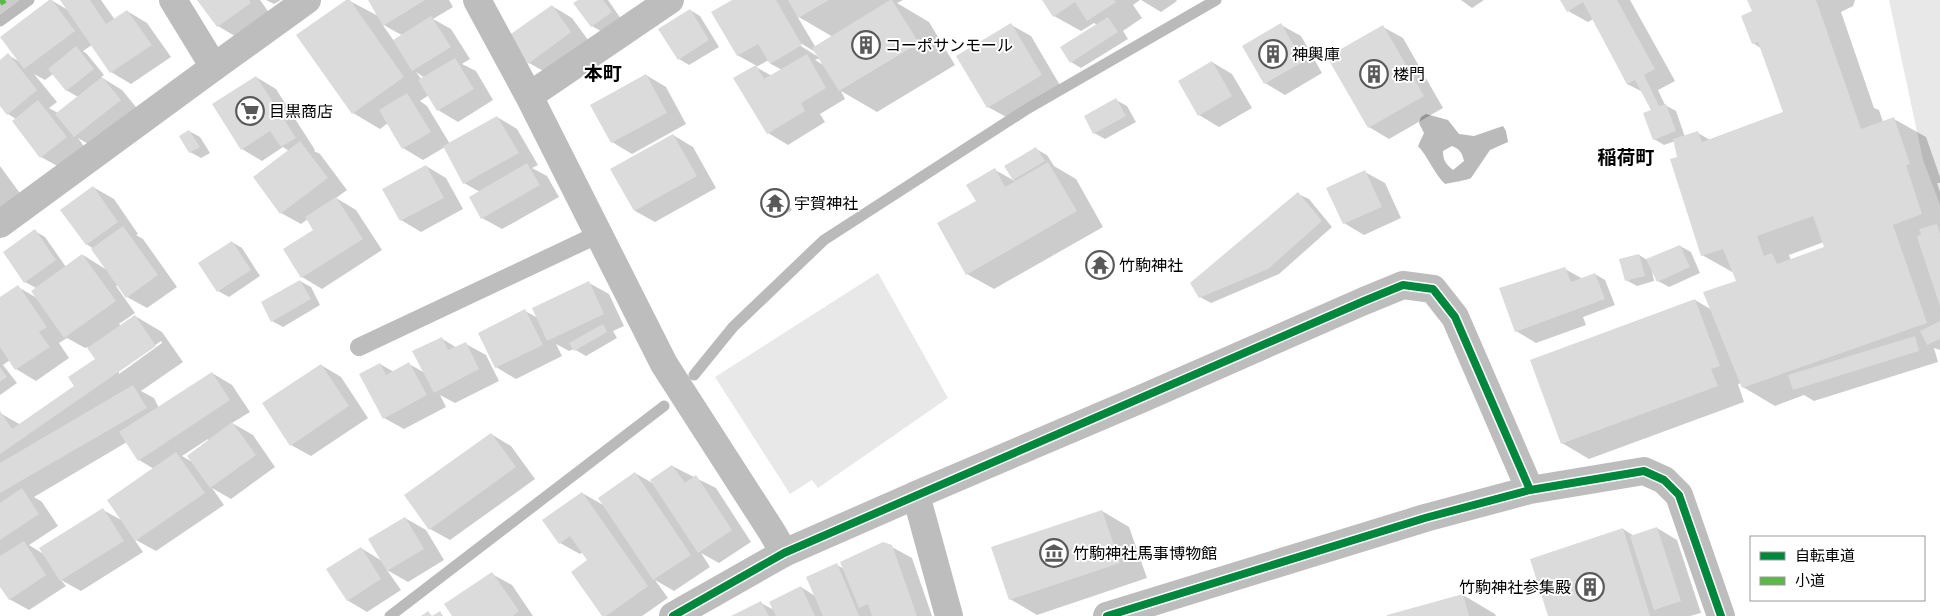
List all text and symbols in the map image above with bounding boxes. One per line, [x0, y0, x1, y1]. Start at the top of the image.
building icon: コーポサンモール [851, 30, 881, 60]
place label: コーポサンモール [885, 37, 1013, 54]
building icon: 神輿庫 [1258, 39, 1288, 69]
place label: 神輿庫 [1292, 46, 1340, 63]
building icon: 楼門 [1359, 59, 1389, 89]
district label: 本町 [584, 63, 622, 84]
place label: 楼門 [1393, 66, 1425, 83]
supermarket icon: 目黒商店 [235, 96, 265, 126]
place label: 目黒商店 [269, 103, 333, 120]
district label: 稲荷町 [1597, 147, 1655, 168]
temple icon: 宇賀神社 [760, 188, 790, 218]
place label: 宇賀神社 [794, 195, 858, 212]
temple icon: 竹駒神社 [1085, 250, 1115, 280]
place label: 竹駒神社 [1119, 257, 1183, 274]
legend [1750, 536, 1925, 601]
museum icon: 竹駒神社馬事博物館 [1039, 538, 1069, 568]
place label: 竹駒神社馬事博物館 [1073, 545, 1217, 562]
text: 自転車道 [1795, 547, 1855, 564]
building icon: 竹駒神社参集殿 [1575, 572, 1605, 602]
text: 小道 [1795, 572, 1825, 589]
place label: 竹駒神社参集殿 [1459, 579, 1571, 596]

